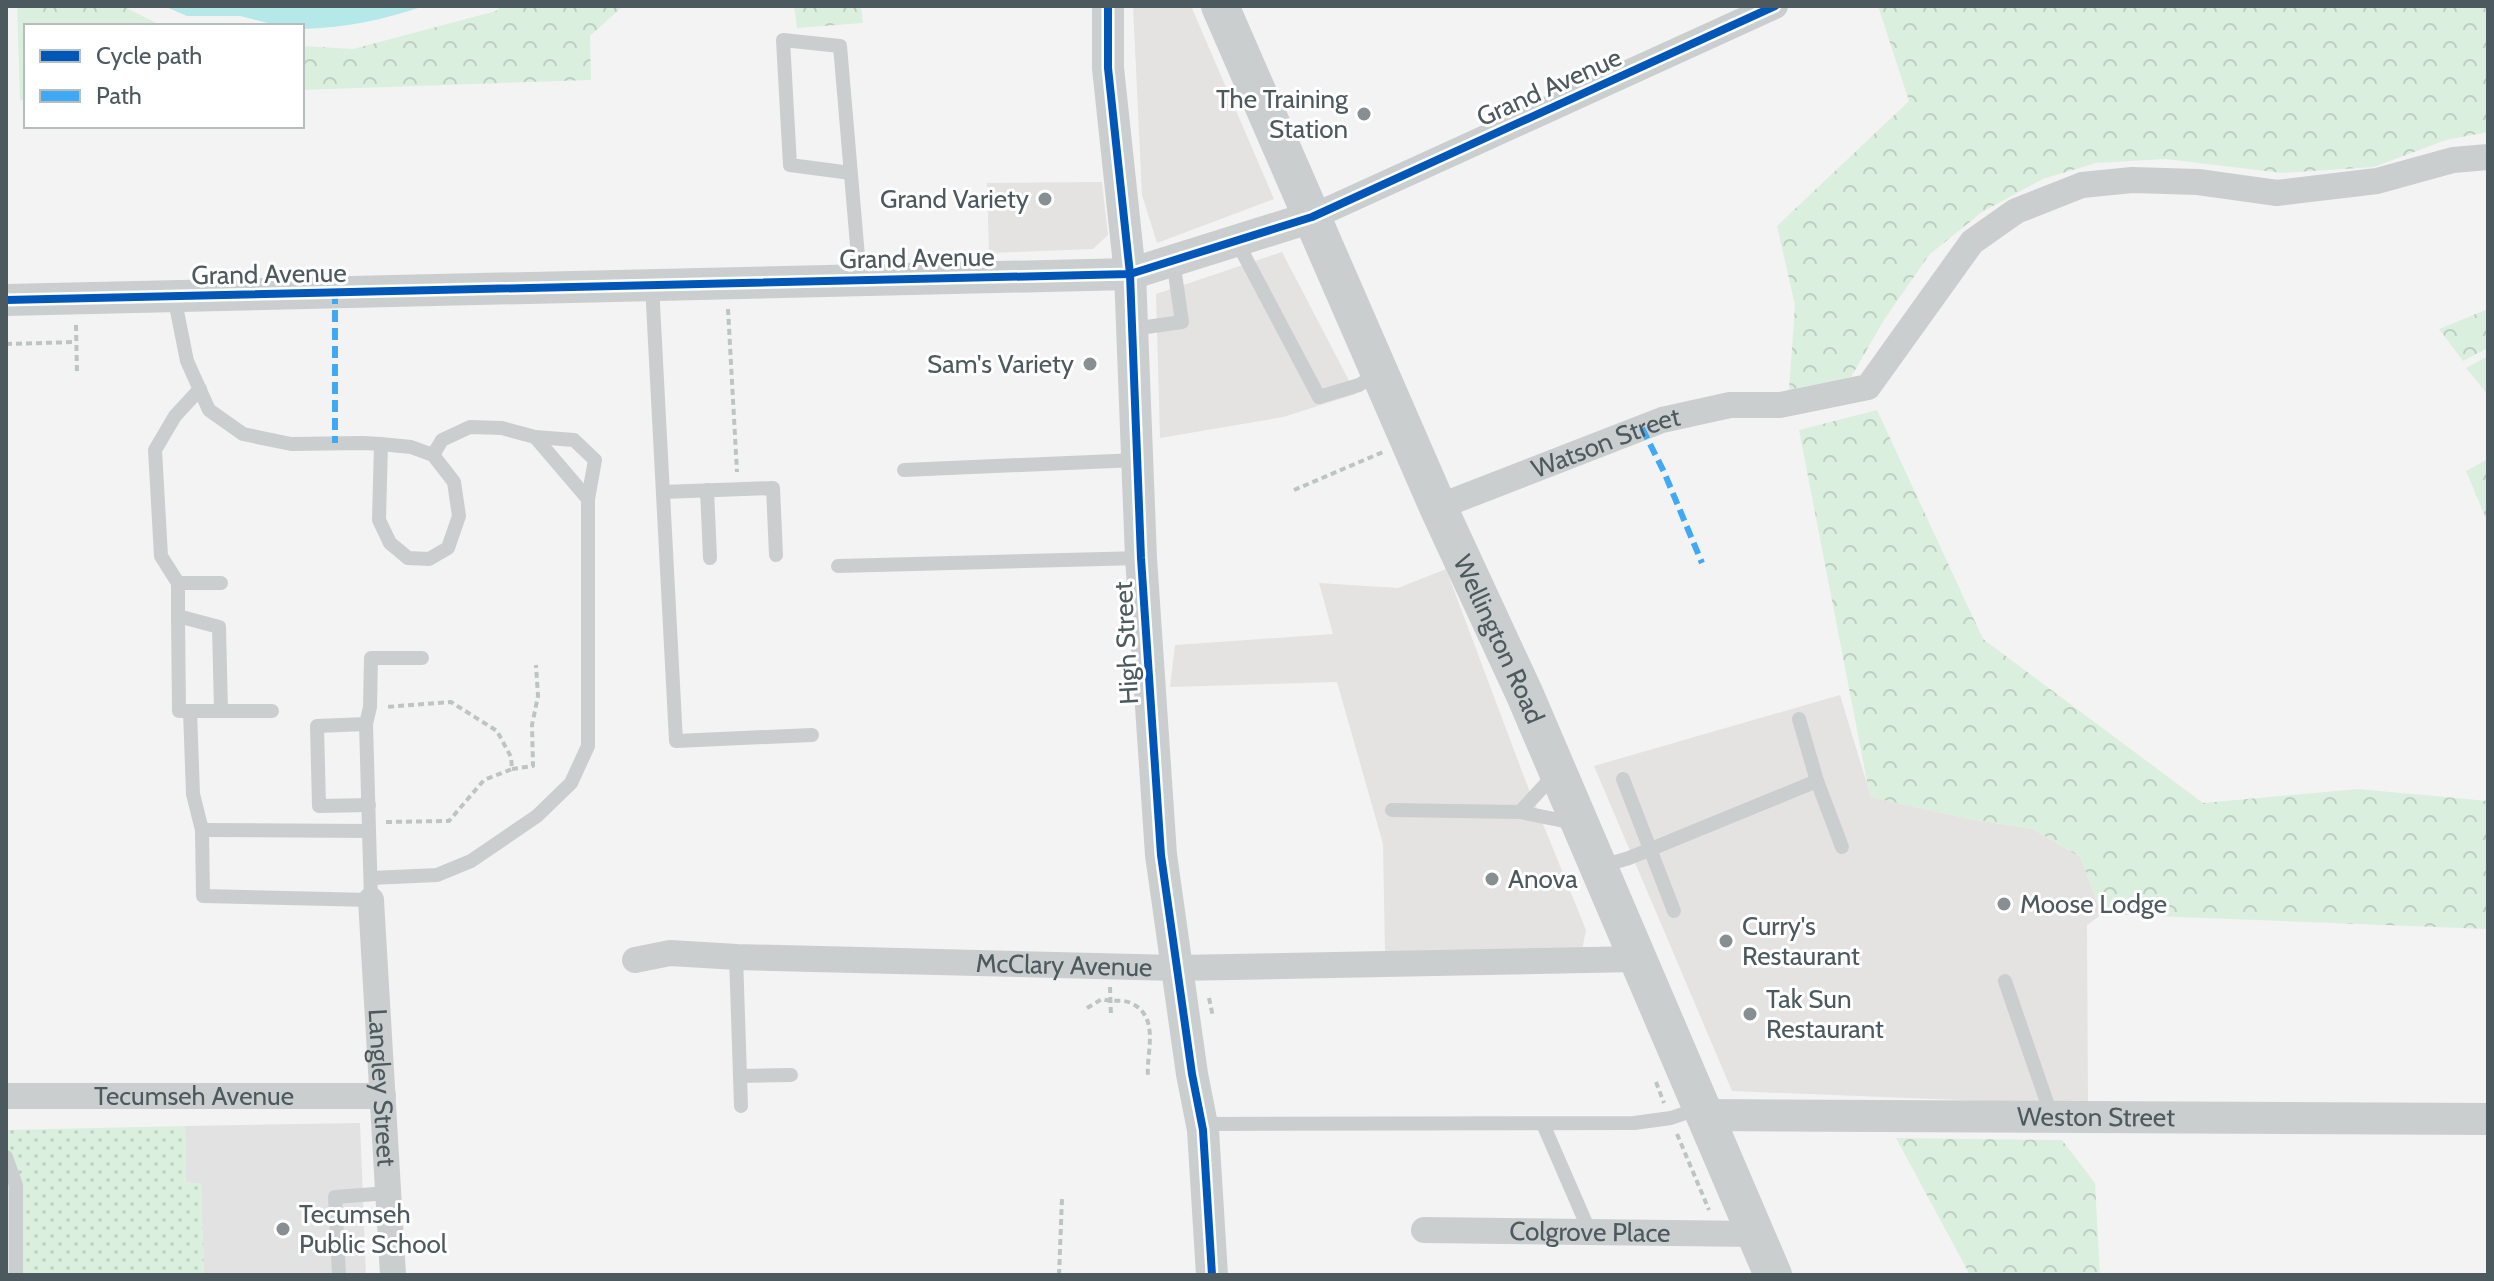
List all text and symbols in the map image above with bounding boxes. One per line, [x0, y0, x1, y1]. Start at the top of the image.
legend [24, 24, 304, 128]
text: Cycle path [96, 41, 202, 70]
street label: Grand Avenue [1472, 41, 1626, 133]
text: Path [96, 81, 142, 110]
place label: The Training Station [1216, 83, 1349, 145]
marker: The Training Station [1355, 105, 1373, 123]
place label: Grand Variety [880, 183, 1029, 215]
marker: Grand Variety [1036, 190, 1054, 208]
street label: Grand Avenue [839, 241, 995, 275]
street label: Grand Avenue [191, 257, 347, 291]
place label: Sam's Variety [927, 348, 1074, 380]
marker: Sam's Variety [1081, 355, 1099, 373]
street label: Watson Street [1527, 400, 1683, 485]
street label: Wellington Road [1446, 550, 1551, 728]
street label: High Street [1107, 580, 1145, 705]
place label: Anova [1508, 863, 1578, 895]
marker: Anova [1483, 870, 1501, 888]
place label: Moose Lodge [2020, 888, 2167, 920]
marker: Moose Lodge [1995, 895, 2013, 913]
place label: Curry's Restaurant [1742, 910, 1860, 972]
marker: Curry's Restaurant [1717, 932, 1735, 950]
street label: McClary Avenue [975, 947, 1153, 983]
place label: Tak Sun Restaurant [1766, 983, 1884, 1045]
marker: Tak Sun Restaurant [1741, 1005, 1759, 1023]
street label: Langley Street [361, 1008, 403, 1168]
street label: Tecumseh Avenue [94, 1080, 294, 1112]
street label: Weston Street [2017, 1101, 2175, 1133]
place label: Tecumseh Public School [299, 1198, 447, 1260]
street label: Colgrove Place [1509, 1215, 1671, 1249]
marker: Tecumseh Public School [274, 1220, 292, 1238]

